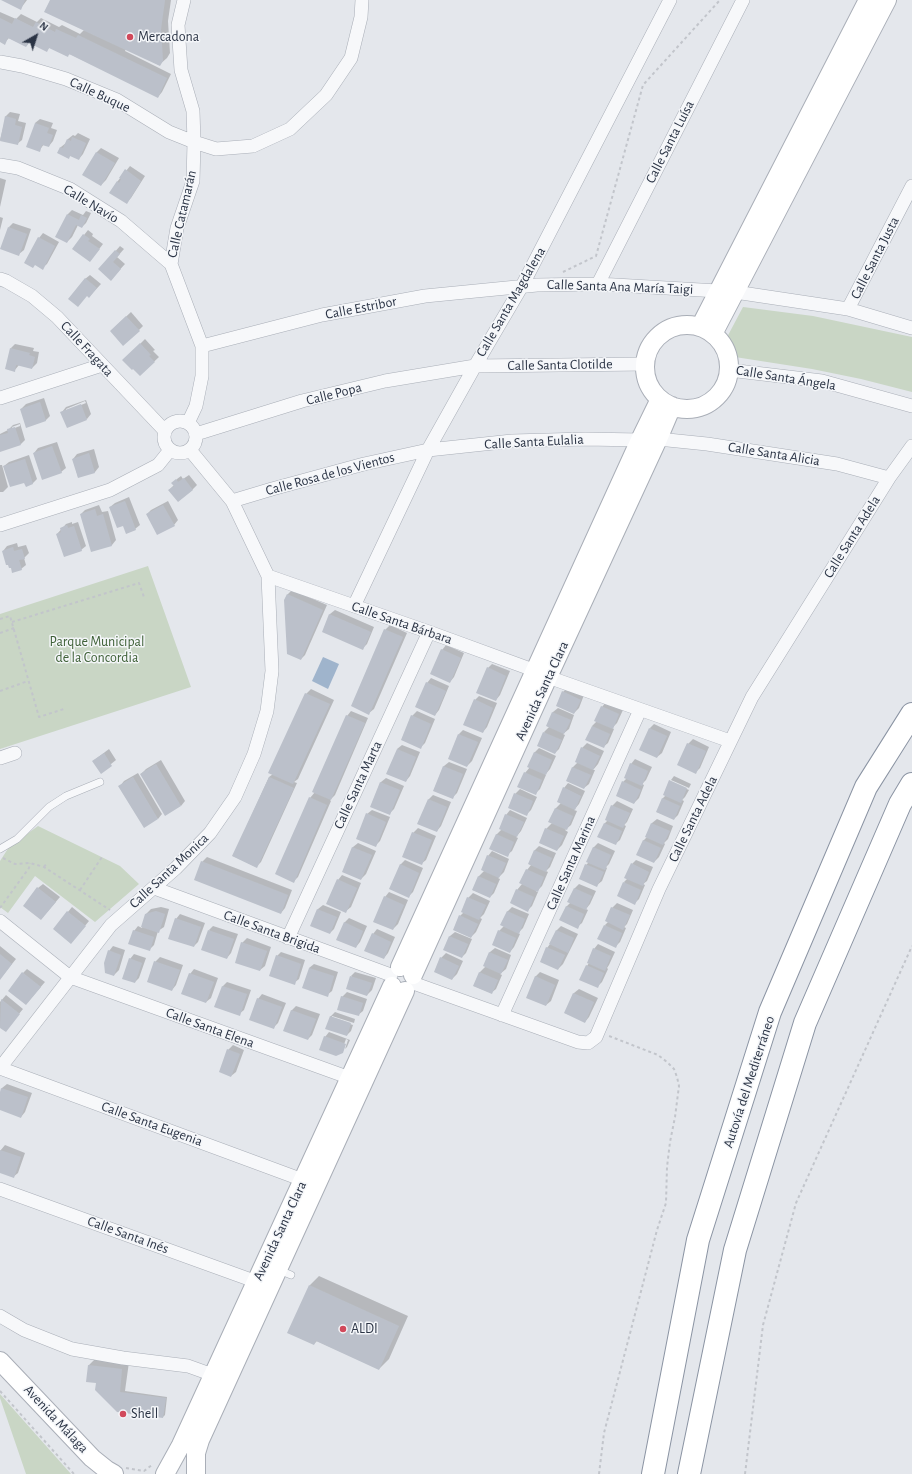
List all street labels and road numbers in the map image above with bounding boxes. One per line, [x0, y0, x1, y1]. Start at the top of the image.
street label: Calle Buque [67, 74, 133, 116]
street label: Calle Santa Luísa [642, 98, 698, 186]
street label: Calle Catamarán [164, 169, 200, 259]
street label: Calle Navío [60, 181, 122, 227]
street label: Calle Santa Justa [847, 214, 903, 302]
street label: Calle Santa Magdalena [473, 244, 549, 360]
street label: Calle Santa Ana María Taigi [547, 276, 693, 298]
street label: Calle Estribor [324, 293, 398, 323]
street label: Calle Fragata [57, 318, 117, 380]
street label: Calle Santa Clotilde [507, 356, 613, 374]
street label: Calle Santa Ángela [735, 362, 837, 394]
street label: Calle Popa [305, 379, 363, 409]
street label: Calle Santa Eulalia [484, 431, 584, 453]
street label: Calle Santa Alicia [727, 438, 821, 470]
street label: Calle Rosa de los Vientos [264, 449, 396, 499]
street label: Calle Santa Adela [820, 493, 884, 581]
street label: Calle Santa Bárbara [349, 598, 455, 648]
street label: Avenida Santa Clara [512, 639, 572, 743]
street label: Calle Santa Marta [330, 738, 386, 832]
street label: Calle Santa Adela [665, 773, 721, 865]
street label: Calle Santa Marina [543, 813, 599, 913]
street label: Calle Santa Monica [126, 830, 212, 912]
street label: Calle Santa Brigida [221, 907, 323, 957]
street label: Calle Santa Elena [163, 1004, 257, 1052]
street label: Autovía del Mediterráneo [720, 1014, 778, 1150]
street label: Calle Santa Eugenia [99, 1098, 205, 1150]
street label: Avenida Santa Clara [250, 1179, 310, 1283]
street label: Calle Santa Inés [85, 1213, 171, 1257]
street label: Avenida Málaga [20, 1381, 92, 1457]

